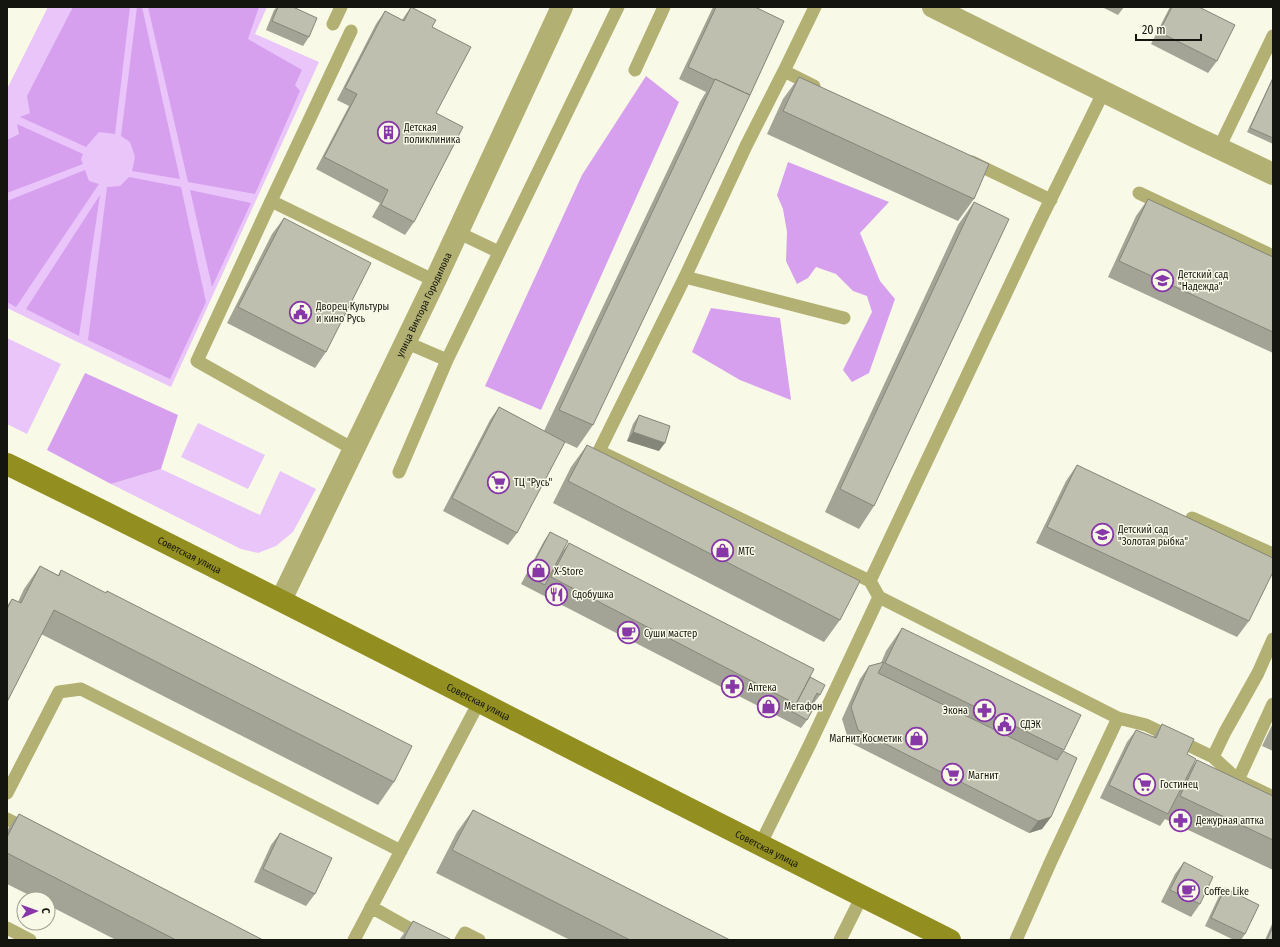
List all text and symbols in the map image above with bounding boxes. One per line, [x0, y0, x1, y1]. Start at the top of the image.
scale bar [1136, 16, 1201, 42]
text: 20 m [1142, 23, 1166, 37]
building icon: Детская поликлиника [375, 120, 401, 146]
place label: Детская поликлиника [403, 122, 460, 146]
street label: улица Виктора Городилова [394, 251, 454, 359]
school or university icon: Детский сад "Надежда" [1150, 267, 1176, 293]
place label: Детский сад "Надежда" [1177, 269, 1228, 293]
public building icon: Дворец Культуры и кино Русь [287, 299, 313, 325]
place label: Дворец Культуры и кино Русь [315, 301, 389, 325]
supermarket icon: ТЦ "Русь" [486, 469, 512, 495]
place label: ТЦ "Русь" [514, 477, 553, 489]
school or university icon: Детский сад "Золотая рыбка" [1089, 522, 1115, 548]
place label: Детский сад "Золотая рыбка" [1117, 524, 1188, 548]
street label: Советская улица [155, 535, 223, 577]
shop icon: МТС [709, 538, 735, 564]
place label: МТС [738, 546, 754, 558]
shop icon: X-Store [526, 558, 552, 584]
place label: X-Store [554, 566, 583, 578]
restaurant icon: Сдобушка [543, 581, 569, 607]
place label: Сдобушка [572, 589, 614, 601]
cafe icon: Суши мастер [616, 620, 642, 646]
place label: Суши мастер [644, 628, 697, 640]
pharmacy icon: Аптека [720, 674, 746, 700]
street label: Советская улица [444, 681, 512, 723]
place label: Аптека [748, 682, 777, 694]
shop icon: Мегафон [756, 693, 782, 719]
pharmacy icon: Экона [971, 697, 997, 723]
place label: Мегафон [784, 701, 822, 713]
place label: Экона [943, 705, 968, 717]
public building icon: СДЭК [991, 711, 1017, 737]
place label: СДЭК [1020, 719, 1041, 731]
shop icon: Магнит Косметик [904, 725, 930, 751]
place label: Магнит Косметик [829, 733, 902, 745]
supermarket icon: Магнит [939, 762, 965, 788]
place label: Магнит [968, 770, 1000, 782]
supermarket icon: Гостинец [1131, 771, 1157, 797]
place label: Гостинец [1160, 779, 1199, 791]
pharmacy icon: Дежурная аптка [1167, 807, 1193, 833]
place label: Дежурная аптка [1195, 815, 1264, 827]
street label: Советская улица [733, 828, 801, 871]
cafe icon: Coffee Like [1175, 878, 1201, 904]
place label: Coffee Like [1204, 886, 1249, 898]
north arrow [16, 891, 56, 931]
text: С [39, 908, 52, 914]

